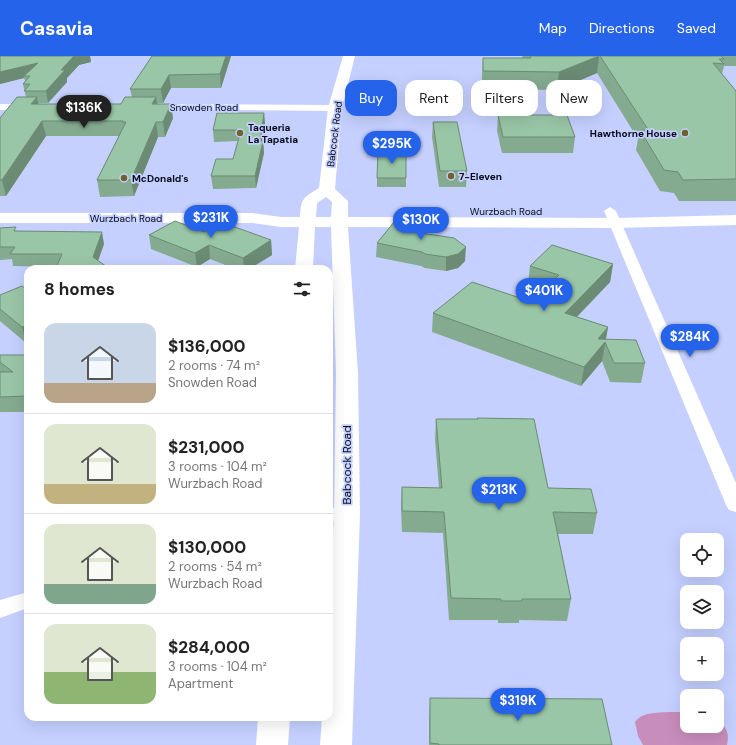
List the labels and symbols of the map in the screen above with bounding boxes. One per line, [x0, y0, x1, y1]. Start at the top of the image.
pin: $136K [56, 95, 112, 129]
street label: Babcock Road [324, 100, 345, 168]
street label: Snowden Road [170, 101, 238, 114]
place label: Taqueria La Tapatia [248, 121, 298, 146]
place label: Hawthorne House [590, 127, 677, 140]
marker: Taqueria La Tapatia [235, 128, 245, 138]
marker: Hawthorne House [680, 128, 690, 138]
pin: $295K [364, 131, 420, 165]
place label: 7-Eleven [459, 170, 502, 183]
marker: 7-Eleven [446, 171, 456, 181]
place label: McDonald's [132, 172, 189, 185]
marker: McDonald's [119, 173, 129, 183]
pin: $231K [183, 205, 239, 239]
street label: Wurzbach Road [470, 205, 542, 218]
pin: $130K [393, 207, 449, 241]
street label: Wurzbach Road [90, 212, 162, 225]
pin: $401K [516, 278, 572, 312]
pin: $284K [662, 324, 718, 358]
street label: Babcock Road [339, 425, 355, 505]
pin: $213K [471, 477, 527, 511]
pin: $319K [490, 688, 546, 722]

